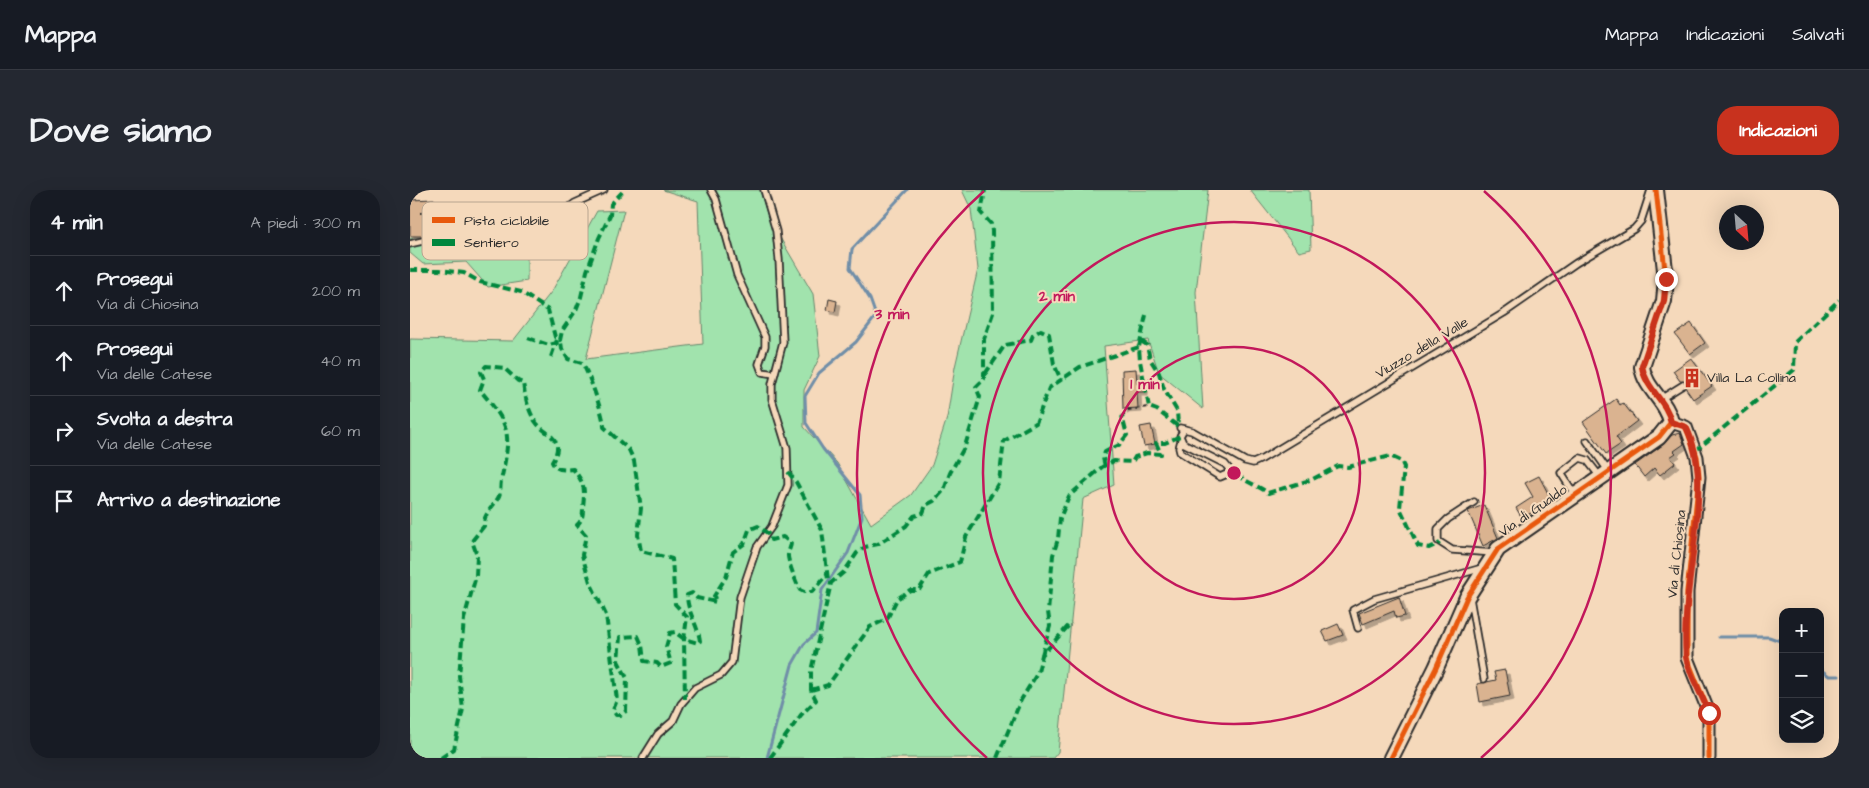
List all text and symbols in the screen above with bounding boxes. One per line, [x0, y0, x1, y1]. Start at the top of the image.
text: Mappa [25, 18, 96, 52]
text: Mappa [1605, 22, 1658, 47]
text: Indicazioni [1686, 22, 1764, 47]
text: Salvati [1792, 22, 1844, 47]
text: Dove siamo [30, 106, 211, 155]
button: Indicazioni [1717, 106, 1839, 155]
legend [422, 202, 588, 260]
north arrow [1719, 205, 1764, 250]
text: 4 min [50, 208, 103, 237]
text: Pista ciclabile [464, 211, 550, 231]
text: A piedi · 300 m [250, 212, 360, 234]
text: Sentiero [464, 233, 519, 253]
text: Prosegui [97, 266, 172, 293]
route end [1655, 268, 1678, 291]
icon: ahead [50, 277, 78, 305]
text: 200 m [312, 280, 360, 302]
text: 2 min [1038, 286, 1076, 307]
text: Via di Chiosina [97, 293, 198, 315]
text: 3 min [873, 304, 910, 325]
street label: Viuzzo della Valle [1372, 312, 1473, 384]
text: Prosegui [97, 336, 172, 363]
icon: ahead [50, 347, 78, 375]
text: 40 m [320, 350, 360, 372]
text: Via delle Catese [97, 363, 212, 385]
building icon: Villa La Collina [1681, 367, 1703, 389]
place label: Villa La Collina [1707, 368, 1796, 388]
text: 1 min [1130, 374, 1160, 395]
text: Svolta a destra [97, 406, 232, 433]
icon: right [50, 417, 78, 445]
text: 60 m [321, 420, 360, 442]
text: Via delle Catese [97, 433, 212, 455]
centre of rings [1225, 464, 1243, 482]
street label: Via di Gualdo [1495, 480, 1571, 542]
icon: arrive [50, 487, 78, 515]
text: Arrivo a destinazione [97, 487, 280, 514]
street label: Via di Chiosina [1662, 509, 1692, 599]
map controls [1779, 608, 1824, 743]
button: + [1779, 608, 1824, 653]
button: − [1779, 653, 1824, 698]
button: layers [1779, 698, 1824, 743]
route start [1698, 702, 1721, 725]

